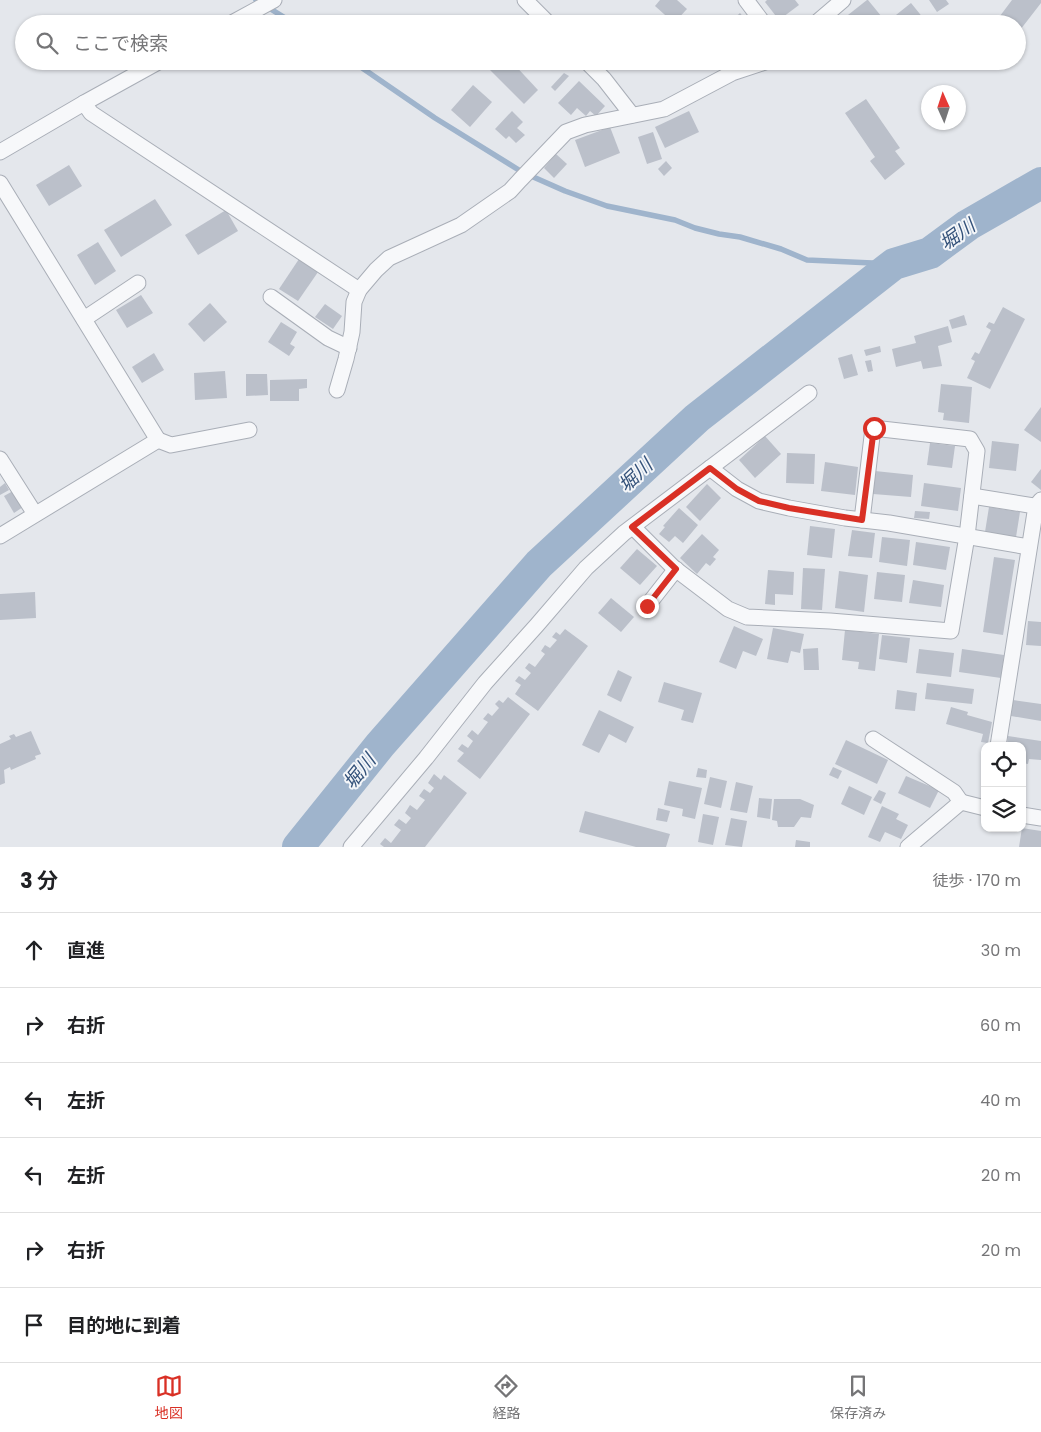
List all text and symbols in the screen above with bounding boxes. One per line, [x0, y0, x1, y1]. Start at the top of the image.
search box [15, 15, 1026, 70]
icon: search [33, 29, 61, 57]
text: ここで検索 [73, 30, 168, 57]
north arrow [921, 85, 966, 130]
water label: 堀川 [934, 211, 982, 256]
route start [863, 417, 886, 440]
water label: 堀川 [612, 451, 660, 498]
route end [636, 595, 659, 618]
map controls [981, 742, 1026, 832]
button: locate [981, 742, 1026, 787]
water label: 堀川 [337, 747, 383, 795]
button: layers [981, 787, 1026, 832]
text: 3 分 [20, 866, 58, 895]
text: 徒歩 · 170 m [932, 869, 1021, 892]
icon: ahead [20, 936, 48, 964]
text: 直進 [67, 937, 105, 964]
text: 30 m [981, 939, 1021, 962]
icon: right [20, 1011, 48, 1039]
text: 右折 [67, 1012, 105, 1039]
text: 60 m [980, 1014, 1021, 1037]
icon: left [20, 1086, 48, 1114]
text: 左折 [67, 1087, 105, 1114]
text: 40 m [980, 1089, 1021, 1112]
icon: left [20, 1161, 48, 1189]
text: 左折 [67, 1162, 105, 1189]
text: 20 m [981, 1164, 1021, 1187]
icon: right [20, 1236, 48, 1264]
text: 右折 [67, 1237, 105, 1264]
text: 20 m [981, 1239, 1021, 1262]
icon: arrive [20, 1311, 48, 1339]
text: 目的地に到着 [67, 1312, 181, 1339]
tab: 地図 [155, 1372, 183, 1424]
tab: 経路 [492, 1372, 520, 1424]
tab: 保存済み [830, 1372, 886, 1424]

